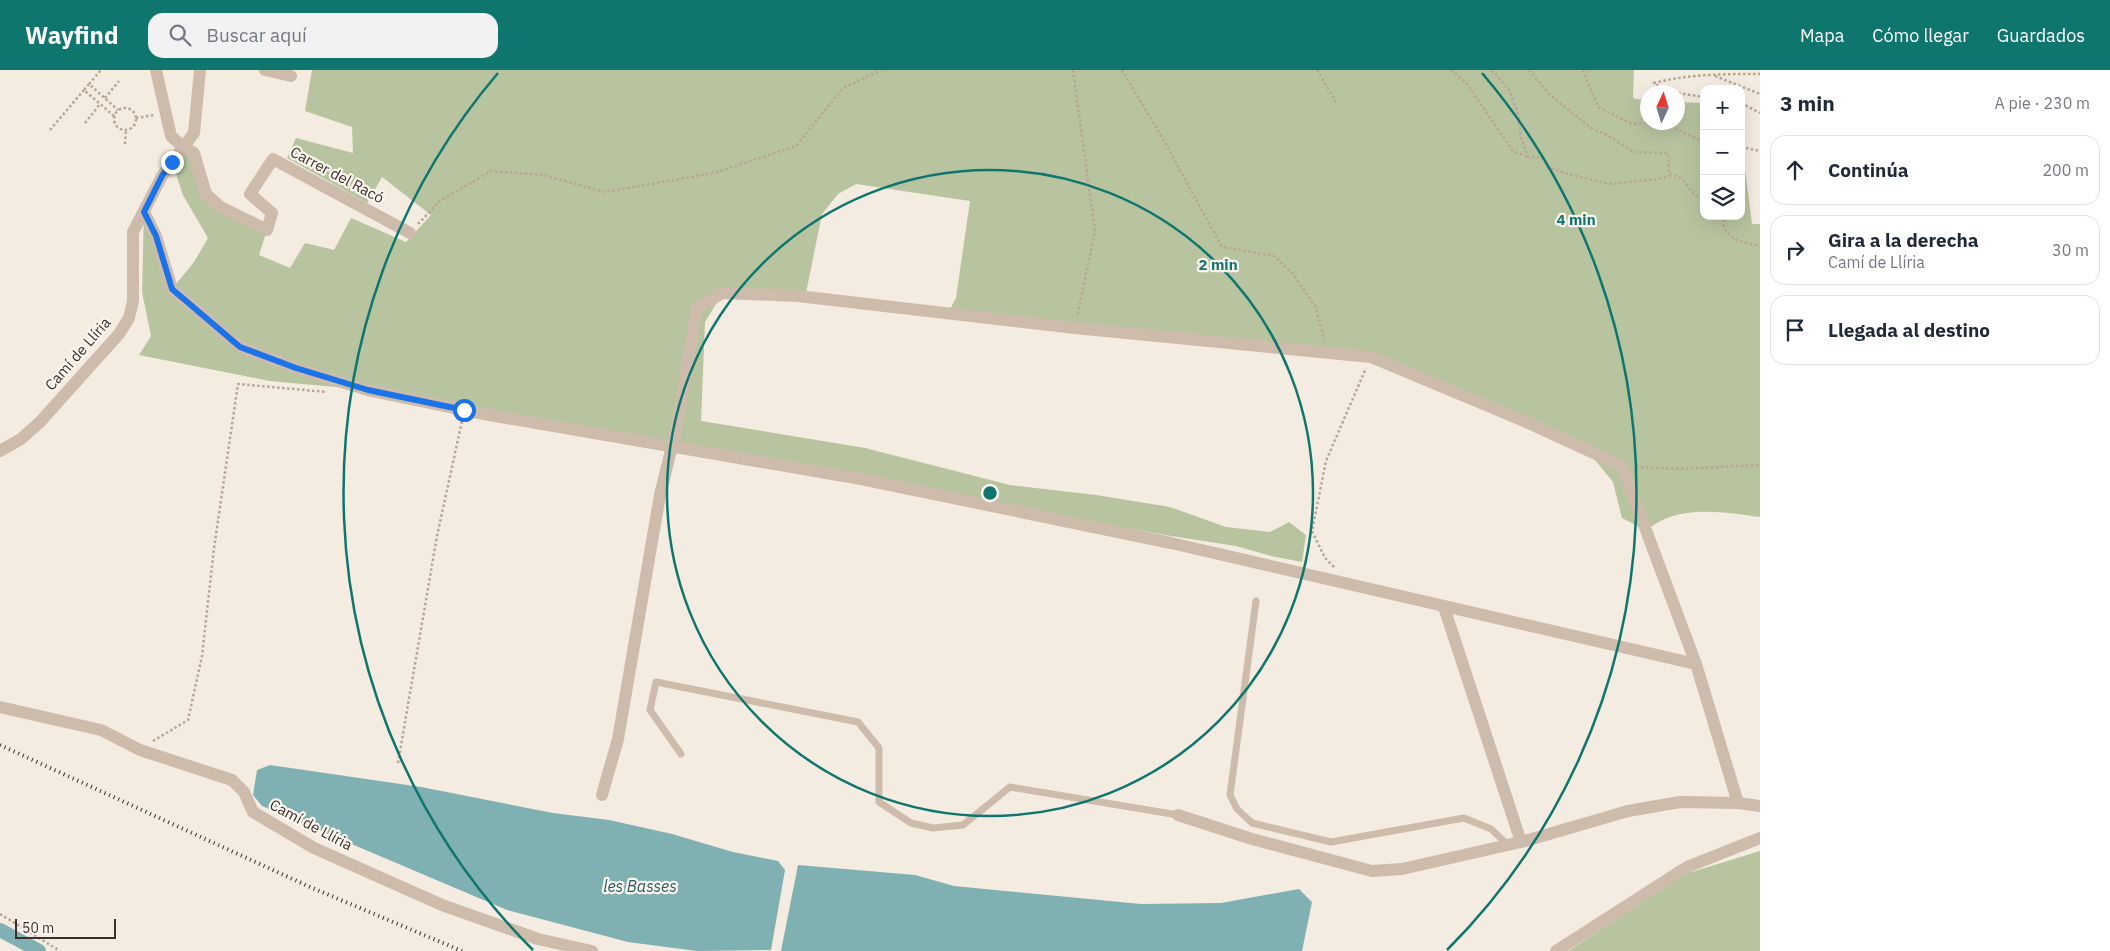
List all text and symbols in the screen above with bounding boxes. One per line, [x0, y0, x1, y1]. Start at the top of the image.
search box [148, 13, 498, 58]
text: Wayfind [25, 19, 118, 51]
icon: search [166, 21, 194, 49]
text: Buscar aquí [206, 23, 307, 47]
text: Mapa [1800, 24, 1844, 47]
text: Cómo llegar [1872, 24, 1969, 47]
text: Guardados [1997, 24, 2085, 47]
north arrow [1640, 85, 1685, 130]
map controls [1700, 85, 1745, 220]
button: + [1700, 85, 1745, 130]
text: 3 min [1780, 89, 1835, 117]
text: A pie · 230 m [1995, 93, 2090, 113]
button: − [1700, 130, 1745, 175]
street label: Carrer del Racó [287, 142, 387, 207]
route end [161, 151, 184, 174]
icon: ahead [1781, 156, 1809, 184]
text: Continúa [1828, 158, 1909, 182]
text: 200 m [2042, 160, 2089, 180]
button: layers [1700, 175, 1745, 220]
text: 4 min [1556, 210, 1596, 229]
text: Gira a la derecha [1828, 228, 1979, 252]
icon: right [1781, 236, 1809, 264]
text: 30 m [2052, 240, 2089, 260]
text: Camí de Llíria [1828, 252, 1925, 272]
text: 2 min [1198, 255, 1238, 274]
street label: Camí de Llíria [41, 313, 115, 394]
icon: arrive [1781, 316, 1809, 344]
text: Llegada al destino [1828, 318, 1990, 342]
route start [453, 399, 476, 422]
centre of rings [981, 484, 999, 502]
street label: Camí de Llíria [267, 795, 356, 854]
water label: les Basses [603, 876, 677, 896]
scale bar [15, 916, 116, 939]
text: 50 m [22, 919, 54, 937]

